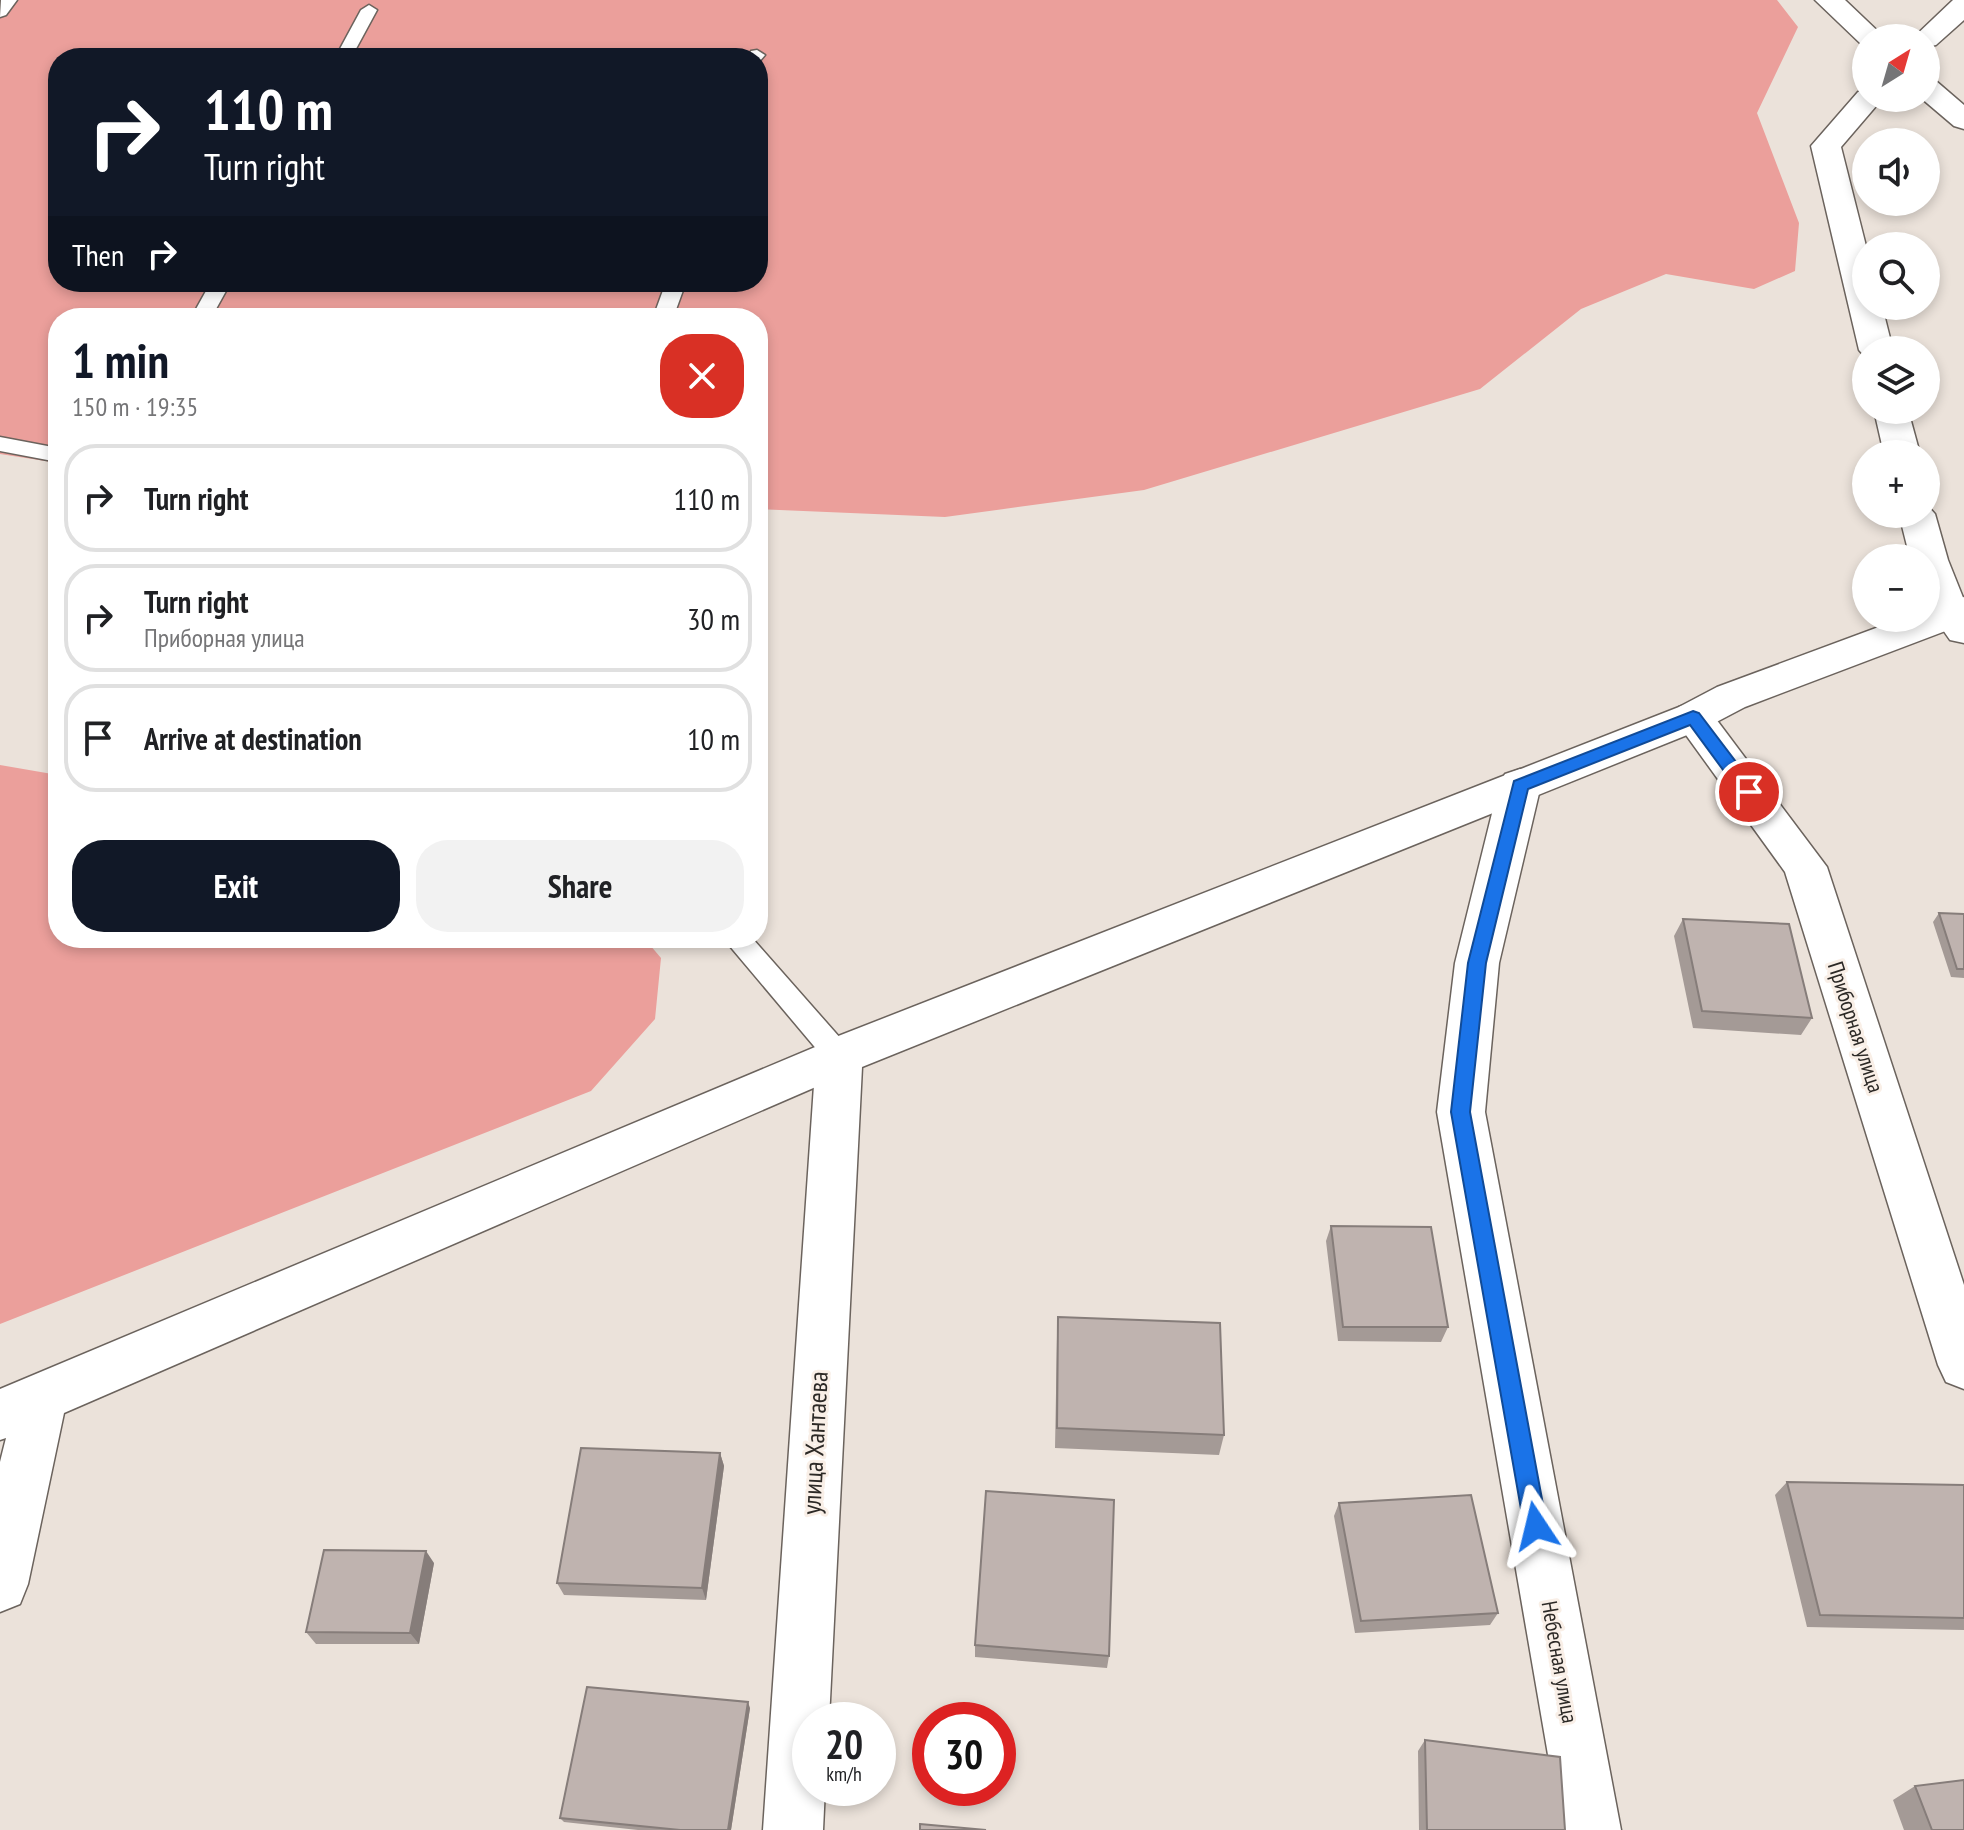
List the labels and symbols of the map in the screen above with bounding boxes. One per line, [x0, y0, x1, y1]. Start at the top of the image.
north arrow [1852, 24, 1940, 112]
pin [1715, 758, 1783, 826]
street label: Приборная улица [1822, 958, 1890, 1096]
street label: улица Хантаева [794, 1371, 835, 1515]
position arrow [1494, 1484, 1578, 1568]
street label: Небесная улица [1535, 1599, 1585, 1725]
speed limit sign: 30 [912, 1702, 1016, 1806]

